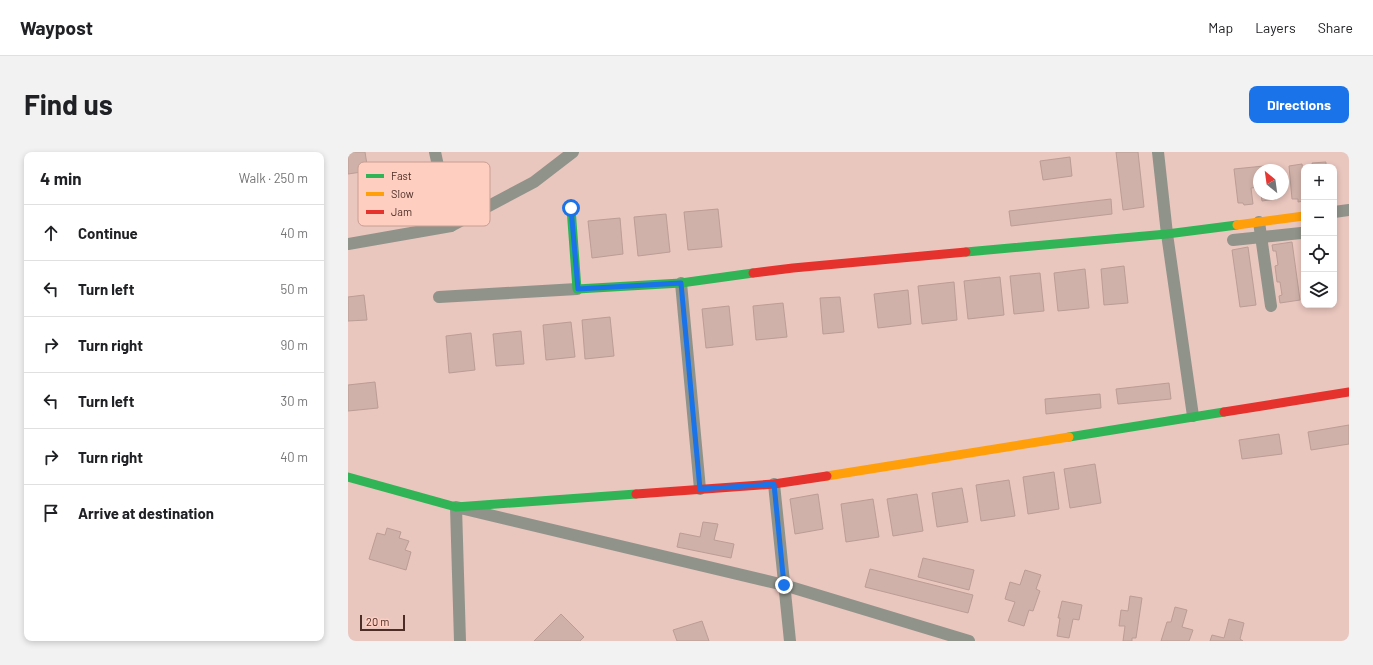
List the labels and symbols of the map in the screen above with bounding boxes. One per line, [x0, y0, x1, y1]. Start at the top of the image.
legend [358, 162, 490, 226]
north arrow [1253, 164, 1289, 200]
text: Fast [391, 169, 412, 182]
text: Slow [391, 187, 414, 200]
route start [562, 199, 580, 217]
text: Jam [391, 205, 412, 218]
route end [775, 576, 793, 594]
scale bar [360, 613, 405, 632]

